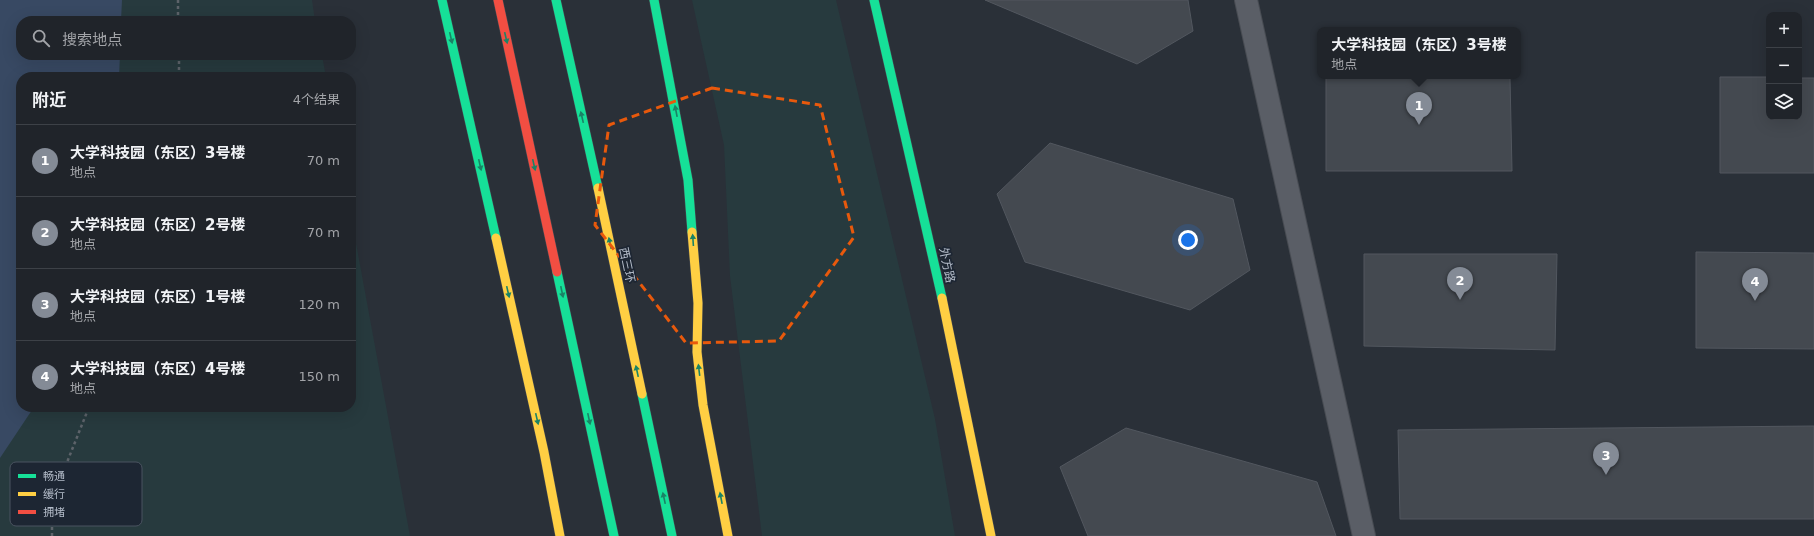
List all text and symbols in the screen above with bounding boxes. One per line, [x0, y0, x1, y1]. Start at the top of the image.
map controls [1766, 12, 1802, 120]
button: + [1766, 12, 1802, 48]
search box [16, 16, 356, 60]
icon: search [30, 27, 52, 49]
popup [1317, 27, 1521, 79]
text: 搜索地点 [62, 31, 122, 49]
one-way arrow [449, 32, 455, 44]
one-way arrow [503, 32, 509, 44]
text: 大学科技园（东区）3号楼 [1331, 36, 1507, 54]
button: − [1766, 48, 1802, 84]
text: 地点 [1331, 57, 1357, 72]
button: layers [1766, 84, 1802, 120]
text: 附近 [32, 90, 66, 110]
text: 4个结果 [293, 92, 340, 107]
pin: 1 [1406, 92, 1432, 125]
one-way arrow [673, 105, 679, 117]
one-way arrow [578, 110, 584, 123]
text: 大学科技园（东区）3号楼 [70, 144, 245, 162]
text: 1 [40, 153, 50, 168]
text: 70 m [307, 153, 340, 168]
one-way arrow [478, 159, 484, 171]
one-way arrow [532, 159, 538, 171]
text: 地点 [70, 165, 96, 180]
text: 大学科技园（东区）2号楼 [70, 216, 245, 234]
text: 2 [40, 225, 50, 240]
text: 70 m [307, 225, 340, 240]
your location [1178, 230, 1198, 250]
one-way arrow [689, 234, 696, 246]
text: 地点 [70, 237, 96, 252]
one-way arrow [606, 237, 612, 250]
street label: 西三环 [616, 246, 638, 284]
street label: 外方路 [936, 246, 958, 284]
pin: 2 [1447, 267, 1473, 300]
pin: 4 [1742, 268, 1768, 301]
one-way arrow [506, 285, 512, 298]
one-way arrow [559, 286, 565, 298]
text: 大学科技园（东区）1号楼 [70, 288, 245, 306]
text: 3 [40, 297, 50, 312]
text: 120 m [298, 297, 340, 312]
text: 地点 [70, 309, 96, 324]
text: 大学科技园（东区）4号楼 [70, 360, 245, 378]
one-way arrow [634, 364, 640, 377]
one-way arrow [696, 364, 702, 376]
text: 4 [40, 369, 50, 384]
text: 150 m [298, 369, 340, 384]
text: 地点 [70, 381, 96, 396]
one-way arrow [534, 412, 540, 425]
one-way arrow [587, 413, 593, 425]
pin: 3 [1593, 442, 1619, 475]
legend [10, 462, 142, 526]
text: 畅通 [43, 470, 65, 483]
text: 缓行 [43, 488, 65, 501]
one-way arrow [660, 492, 666, 504]
one-way arrow [718, 492, 724, 504]
text: 拥堵 [43, 506, 65, 519]

